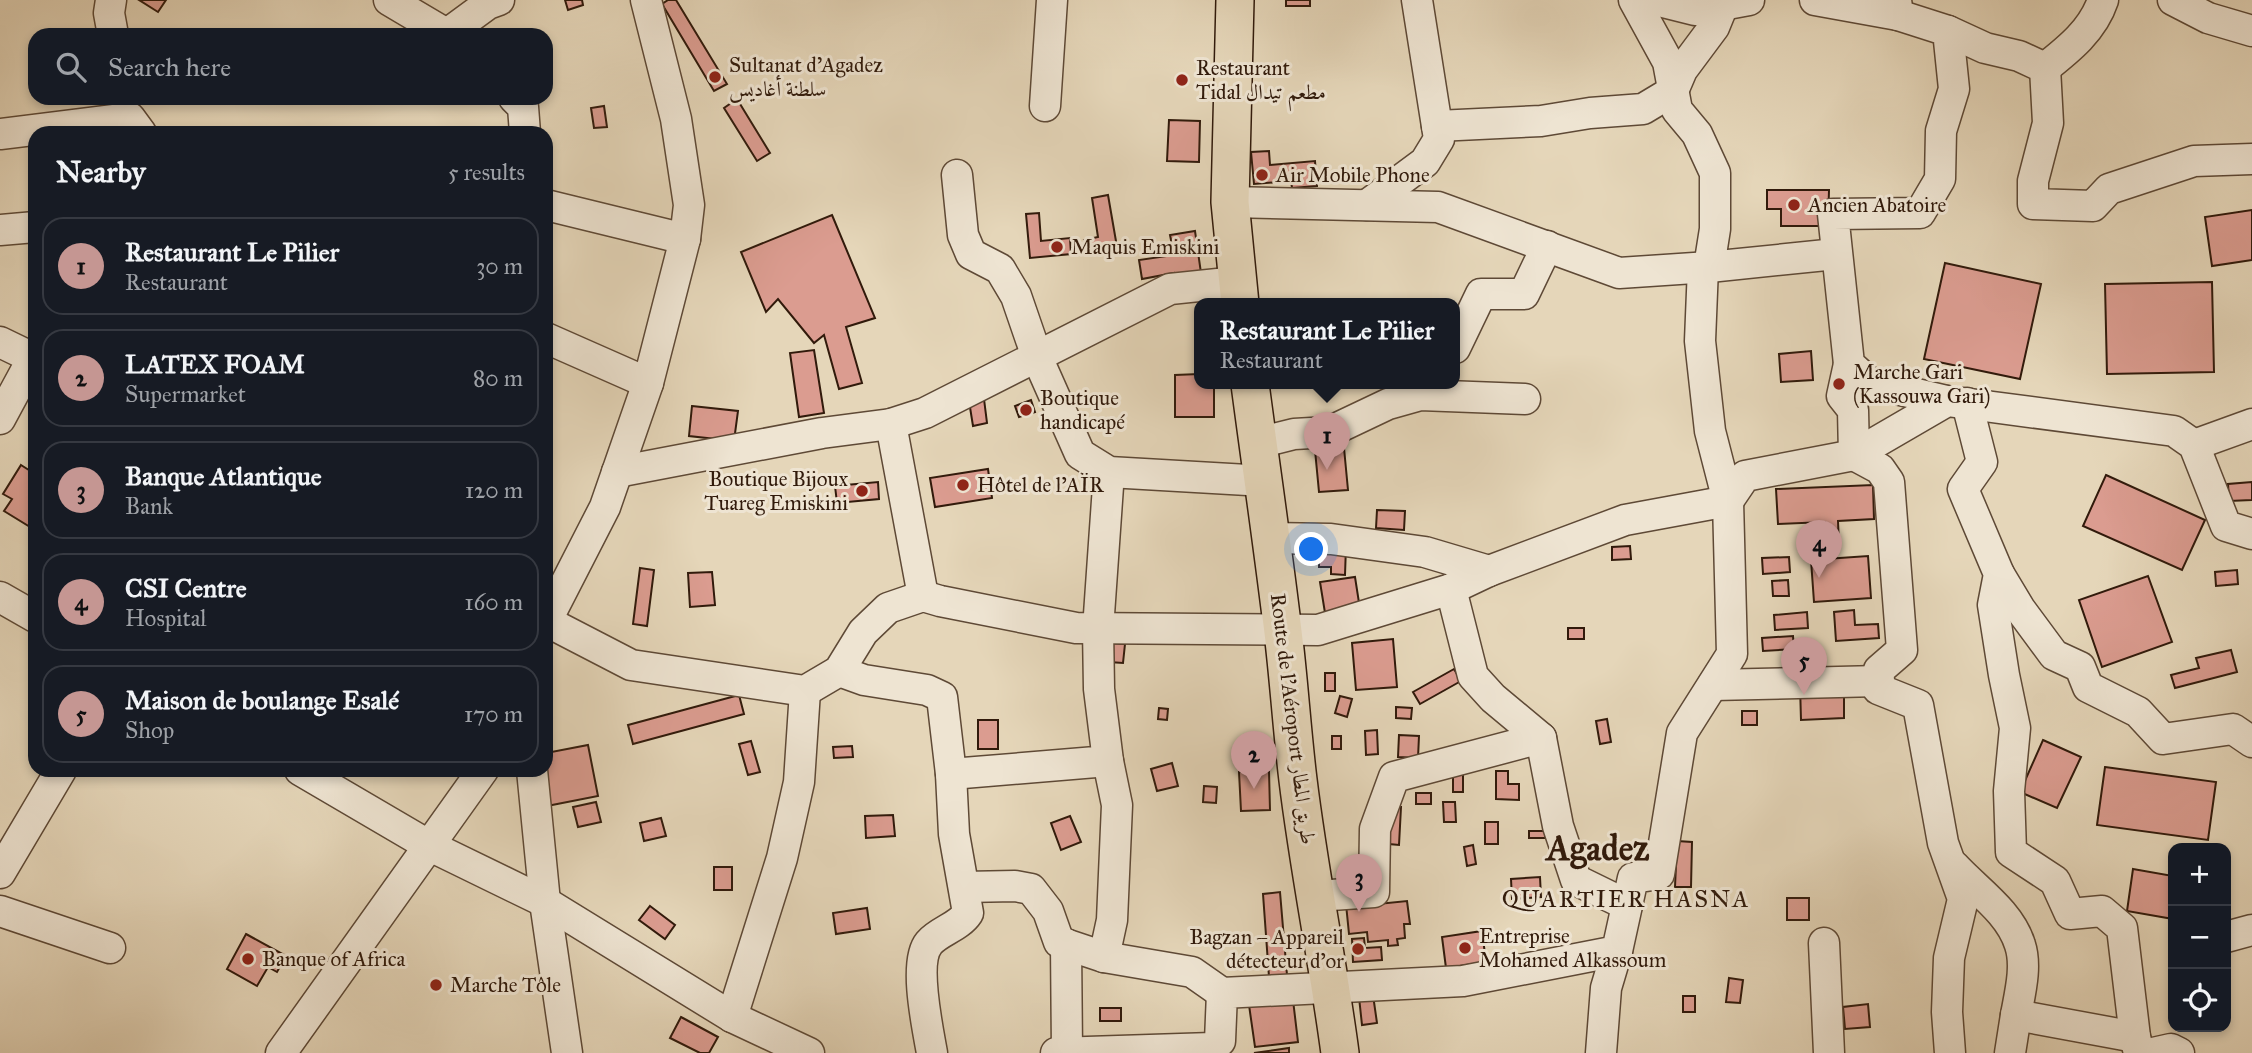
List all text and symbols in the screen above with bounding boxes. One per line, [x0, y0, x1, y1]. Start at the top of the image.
search box [28, 28, 553, 105]
icon: search [52, 48, 90, 86]
text: Search here [108, 51, 231, 83]
place label: Sultanat d'Agadez سلطنة أغاديس [729, 52, 883, 103]
place label: Restaurant Tidal مطعم تيدال [1196, 55, 1326, 112]
marker: Sultanat d'Agadez سلطنة أغاديس [707, 69, 723, 85]
marker: Restaurant Tidal مطعم تيدال [1174, 72, 1190, 88]
text: Nearby [56, 154, 146, 190]
text: 5 results [448, 158, 525, 186]
place label: Air Mobile Phone [1275, 162, 1430, 188]
marker: Air Mobile Phone [1254, 167, 1270, 183]
place label: Ancien Abatoire [1807, 192, 1947, 218]
marker: Ancien Abatoire [1786, 197, 1802, 213]
place label: Maquis Emiskini [1071, 234, 1220, 260]
text: Restaurant Le Pilier [125, 236, 339, 268]
marker: Maquis Emiskini [1049, 239, 1065, 255]
text: 1 [76, 252, 86, 280]
text: 30 m [476, 252, 523, 280]
text: Restaurant [125, 268, 228, 296]
popup [1194, 298, 1460, 389]
text: Restaurant Le Pilier [1220, 314, 1434, 346]
text: Restaurant [1220, 346, 1323, 374]
text: LATEX FOAM [125, 348, 305, 380]
place label: Marche Gari (Kassouwa Gari) [1853, 359, 1991, 409]
text: 2 [75, 364, 87, 392]
text: 80 m [473, 364, 523, 392]
marker: Marche Gari (Kassouwa Gari) [1831, 376, 1847, 392]
text: Supermarket [125, 380, 246, 408]
place label: Boutique handicapé [1040, 385, 1125, 435]
marker: Boutique handicapé [1018, 402, 1034, 418]
pin: 1 [1304, 412, 1350, 470]
text: Banque Atlantique [125, 460, 322, 492]
place label: Boutique Bijoux Tuareg Emiskini [704, 466, 849, 516]
place label: Hôtel de l’AÏR [977, 472, 1105, 498]
text: 3 [76, 476, 86, 504]
text: 120 m [465, 476, 523, 504]
marker: Hôtel de l’AÏR [955, 477, 971, 493]
marker: Boutique Bijoux Tuareg Emiskini [854, 483, 870, 499]
text: Bank [125, 492, 173, 520]
pin: 4 [1796, 520, 1842, 578]
your location [1294, 532, 1328, 566]
text: CSI Centre [125, 572, 247, 604]
text: 4 [75, 588, 87, 616]
text: 160 m [465, 588, 523, 616]
street label: Route de l'Aéroport طريق المطار [1265, 592, 1321, 846]
text: Hospital [125, 604, 207, 632]
pin: 5 [1781, 637, 1827, 695]
text: Maison de boulange Esalé [125, 684, 399, 716]
text: 5 [76, 700, 86, 728]
text: 170 m [464, 700, 523, 728]
text: Shop [125, 716, 174, 744]
pin: 2 [1231, 731, 1277, 789]
district label: Agadez [1544, 827, 1650, 870]
map controls [2168, 843, 2231, 1032]
button: + [2168, 843, 2231, 906]
pin: 3 [1336, 854, 1382, 912]
district label: QUARTIER HASNA [1502, 884, 1750, 914]
button: − [2168, 906, 2231, 969]
place label: Entreprise Mohamed Alkassoum [1479, 923, 1667, 973]
place label: Bagzan – Appareil détecteur d’or [1190, 924, 1344, 974]
marker: Entreprise Mohamed Alkassoum [1457, 940, 1473, 956]
marker: Bagzan – Appareil détecteur d’or [1350, 941, 1366, 957]
place label: Banque of Africa [262, 946, 405, 972]
marker: Banque of Africa [240, 951, 256, 967]
button: locate [2168, 969, 2231, 1032]
place label: Marche Tôle [450, 972, 561, 998]
marker: Marche Tôle [428, 977, 444, 993]

